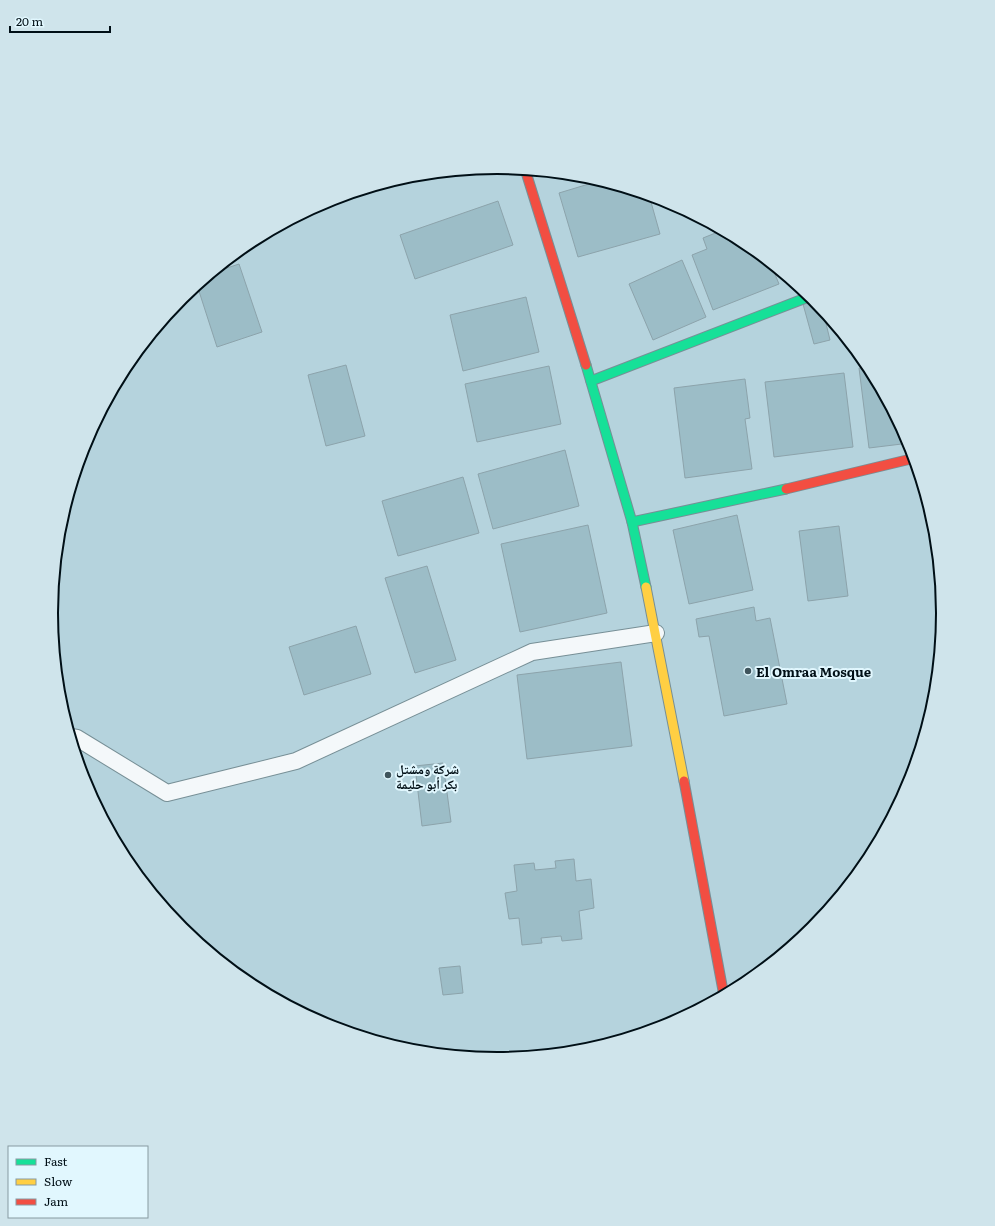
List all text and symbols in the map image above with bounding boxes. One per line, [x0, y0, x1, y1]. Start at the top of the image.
scale bar [10, 8, 110, 34]
text: 20 m [16, 12, 43, 30]
place label: El Omraa Mosque [756, 662, 871, 681]
marker: El Omraa Mosque [743, 666, 753, 676]
place label: شركة ومشتل بكر أبو حليمة [396, 759, 459, 793]
marker: شركة ومشتل بكر أبو حليمة [383, 770, 393, 780]
legend [8, 1146, 148, 1218]
text: Fast [44, 1152, 68, 1170]
text: Slow [44, 1172, 73, 1190]
text: Jam [44, 1192, 69, 1210]

